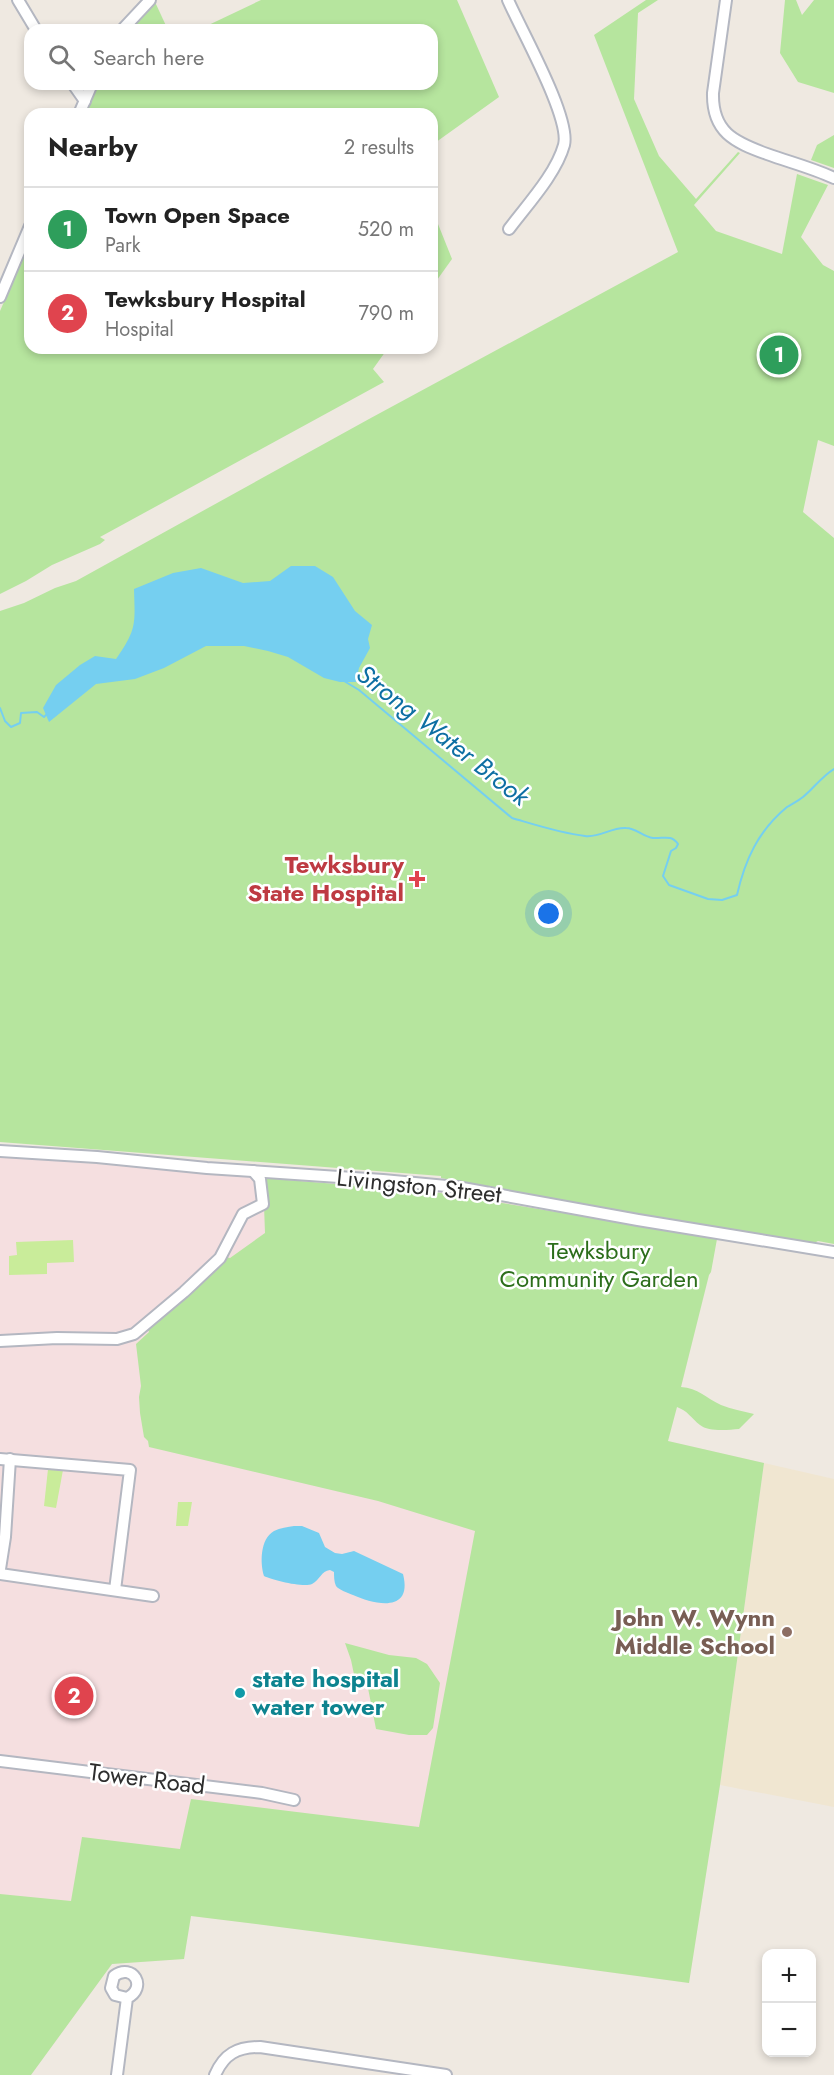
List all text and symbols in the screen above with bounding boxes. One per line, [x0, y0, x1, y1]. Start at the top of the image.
search box [24, 24, 438, 90]
icon: search [45, 41, 78, 74]
text: Search here [93, 41, 204, 73]
text: Nearby [48, 128, 137, 166]
text: 2 results [344, 133, 414, 162]
text: Town Open Space [105, 199, 290, 231]
text: 1 [62, 215, 73, 244]
text: 520 m [358, 215, 414, 244]
text: Park [105, 231, 141, 260]
text: Tewksbury Hospital [105, 283, 306, 315]
text: 2 [61, 299, 74, 328]
text: 790 m [358, 299, 414, 328]
text: Hospital [105, 315, 174, 344]
pin: 1 [760, 332, 798, 378]
water label: Strong Water Brook [348, 655, 539, 816]
place label: Tewksbury State Hospital [247, 847, 404, 910]
marker: Tewksbury State Hospital [408, 870, 426, 888]
your location [534, 899, 563, 928]
street label: Livingston Street [335, 1159, 504, 1212]
park label: Tewksbury Community Garden [500, 1233, 698, 1296]
place label: John W. Wynn Middle School [611, 1600, 775, 1663]
marker: John W. Wynn Middle School [780, 1625, 794, 1639]
place label: state hospital water tower [251, 1661, 399, 1724]
pin: 2 [54, 1674, 94, 1718]
marker: state hospital water tower [233, 1686, 247, 1700]
street label: Tower Road [87, 1754, 207, 1803]
map controls [762, 1949, 816, 2057]
button: + [762, 1949, 816, 2003]
button: − [762, 2003, 816, 2057]

